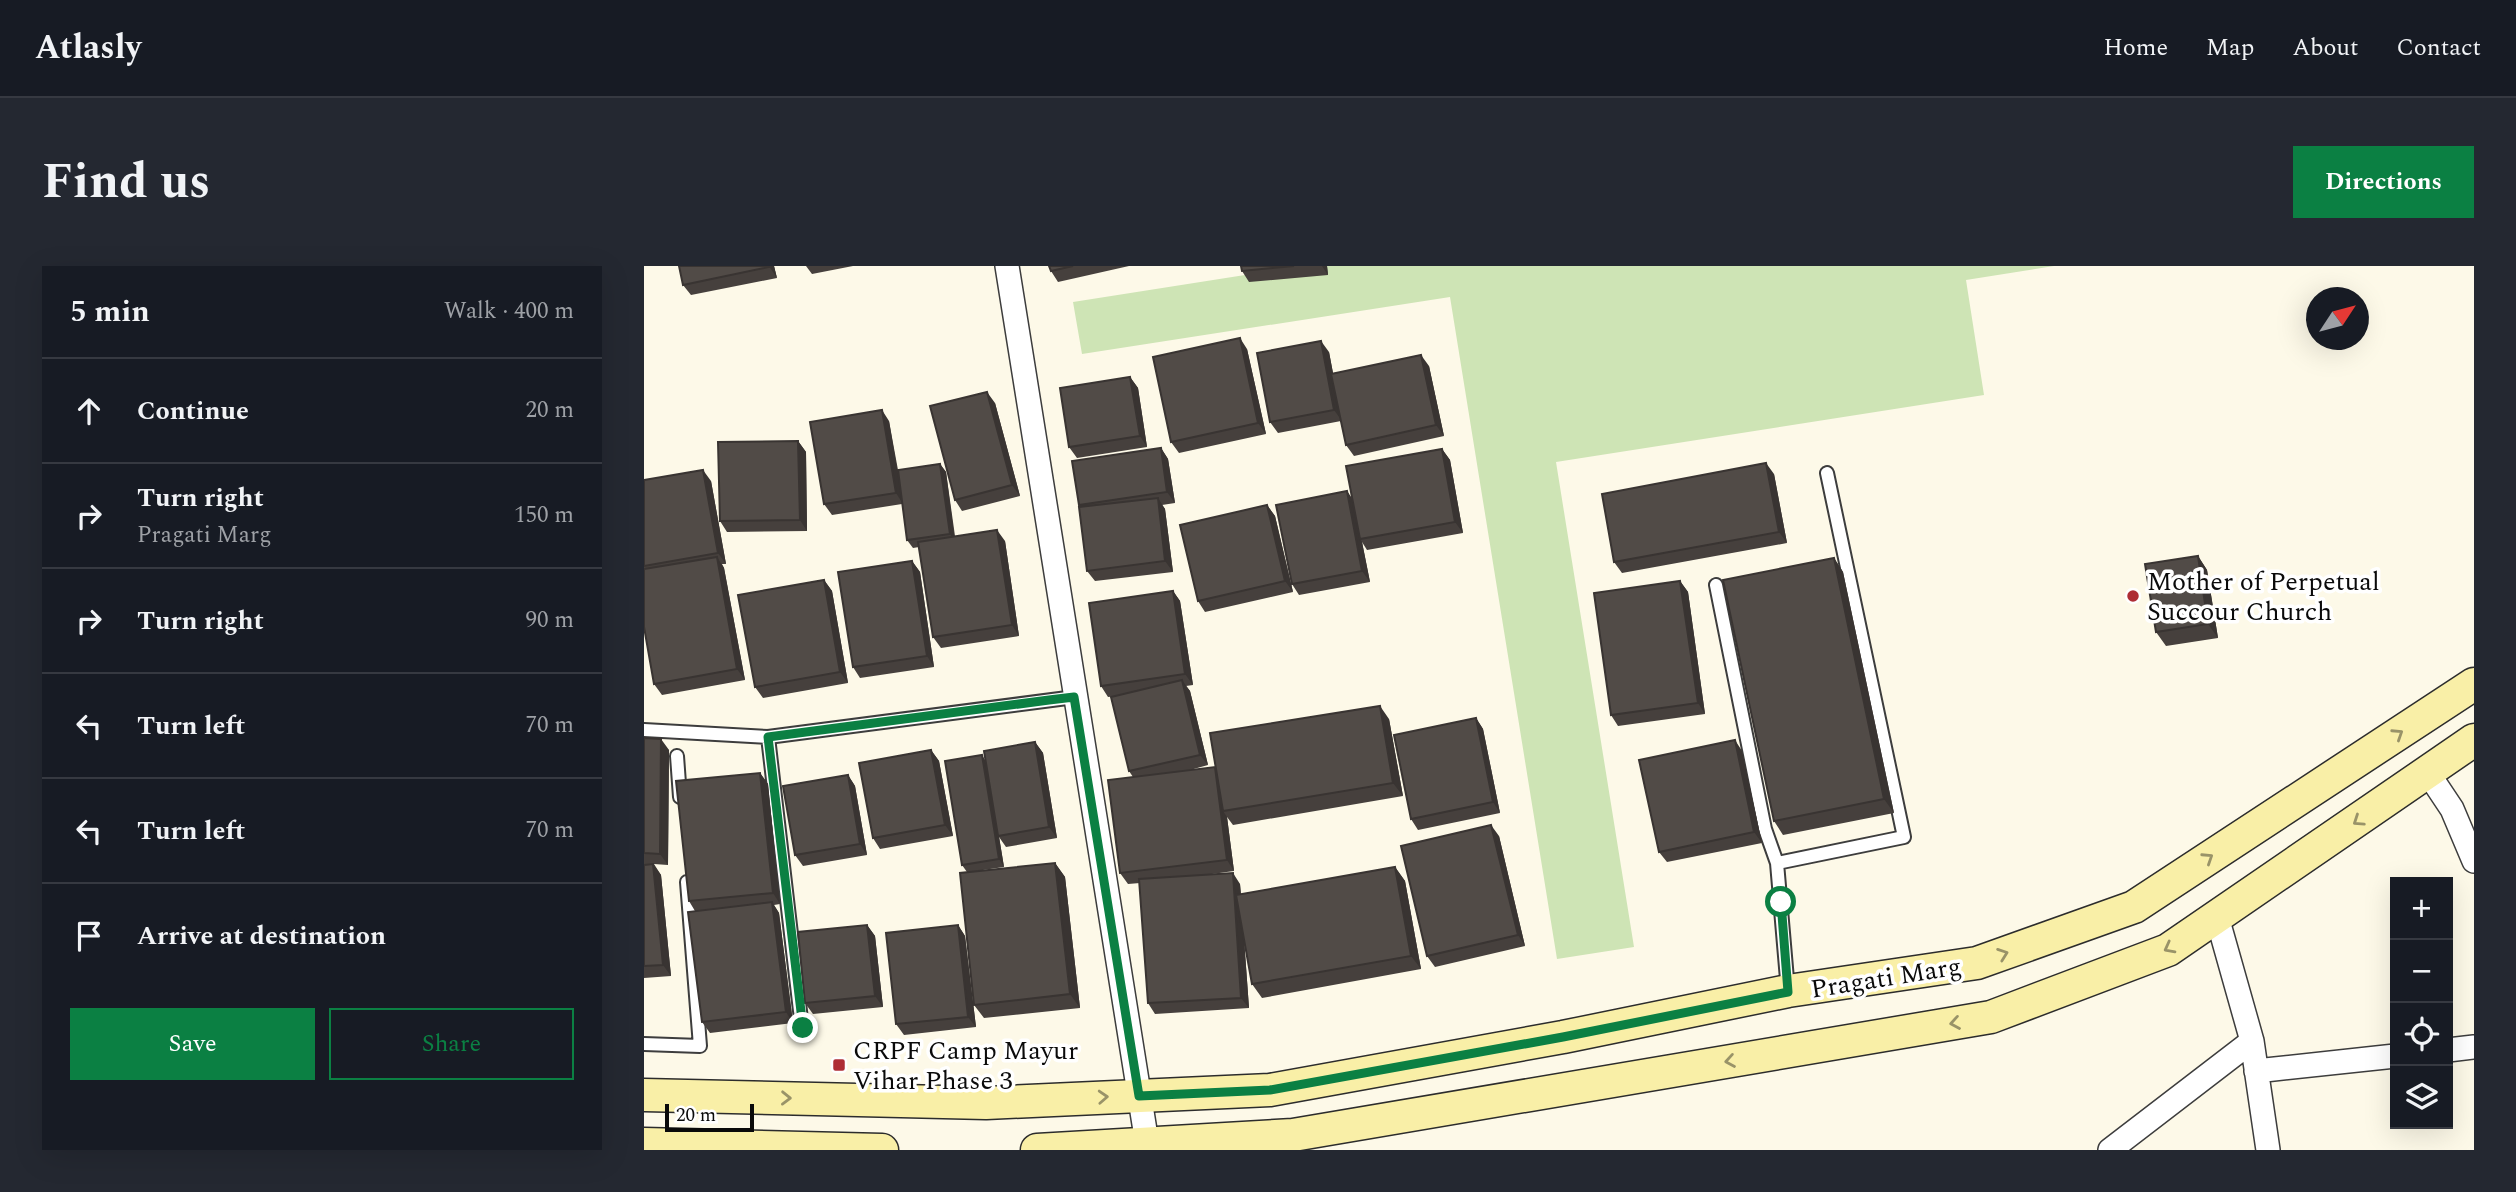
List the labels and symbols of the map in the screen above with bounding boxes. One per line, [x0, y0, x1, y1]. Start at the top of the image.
north arrow [2306, 287, 2369, 350]
place label: Mother of Perpetual Succour Church [2147, 562, 2380, 632]
marker: Mother of Perpetual Succour Church [2125, 588, 2141, 604]
one-way arrow [2390, 729, 2403, 742]
one-way arrow [2352, 813, 2365, 826]
one-way arrow [2200, 854, 2213, 867]
route start [1765, 886, 1796, 917]
one-way arrow [2163, 939, 2176, 953]
street label: Pragati Marg [1808, 946, 1964, 1010]
one-way arrow [1996, 948, 2008, 962]
route end [787, 1012, 818, 1043]
one-way arrow [1949, 1015, 1961, 1030]
place label: CRPF Camp Mayur Vihar Phase 3 [853, 1031, 1078, 1101]
one-way arrow [1725, 1053, 1736, 1068]
marker: CRPF Camp Mayur Vihar Phase 3 [831, 1057, 847, 1073]
one-way arrow [781, 1090, 791, 1106]
one-way arrow [1097, 1090, 1108, 1105]
scale bar [665, 1101, 754, 1133]

